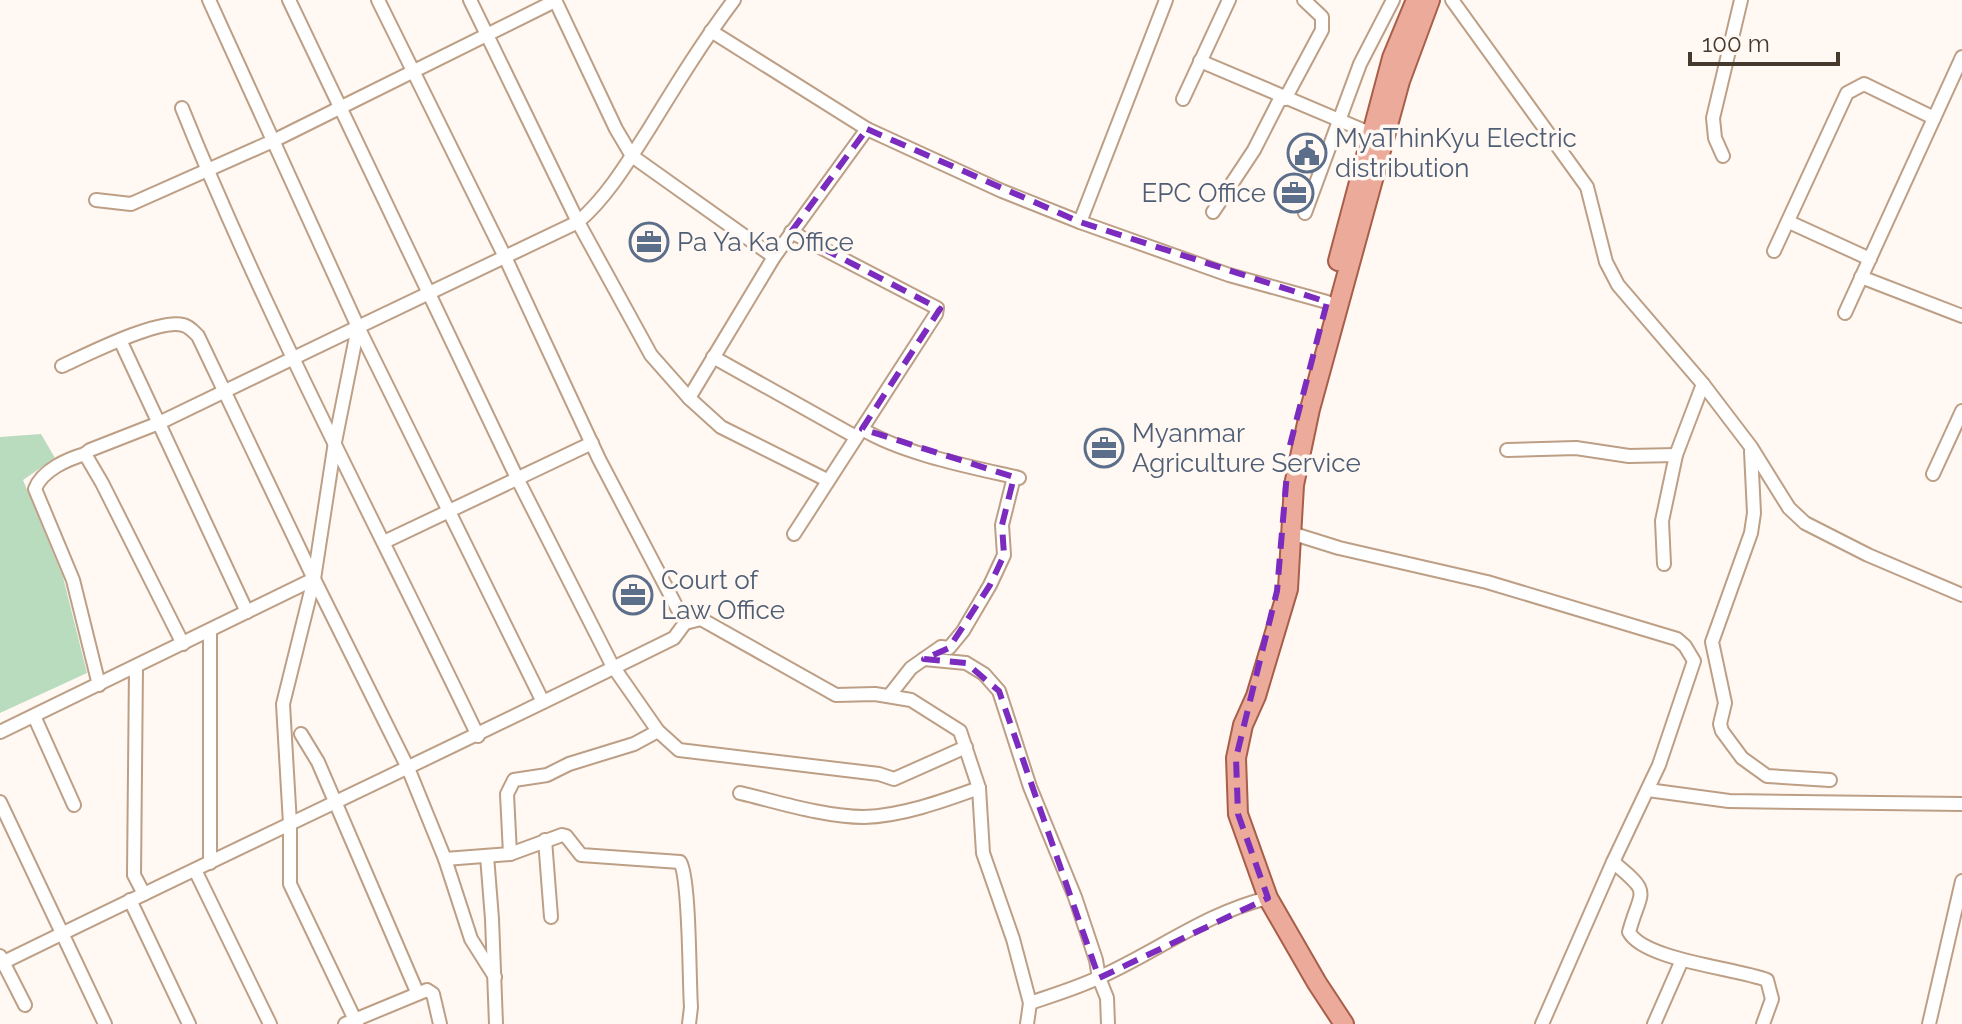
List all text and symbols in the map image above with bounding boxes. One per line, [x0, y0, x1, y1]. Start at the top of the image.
scale bar [1690, 16, 1838, 66]
text: 100 m [1702, 29, 1770, 58]
place label: MyaThinKyu Electric distribution [1335, 123, 1577, 183]
public building icon: MyaThinKyu Electric distribution [1286, 132, 1328, 174]
office icon: EPC Office [1273, 172, 1315, 214]
place label: EPC Office [1142, 178, 1266, 208]
office icon: Pa Ya Ka Office [628, 221, 670, 263]
place label: Pa Ya Ka Office [677, 227, 854, 257]
place label: Myanmar Agriculture Service [1132, 418, 1361, 478]
office icon: Myanmar Agriculture Service [1083, 427, 1125, 469]
place label: Court of Law Office [661, 565, 785, 625]
office icon: Court of Law Office [612, 574, 654, 616]

